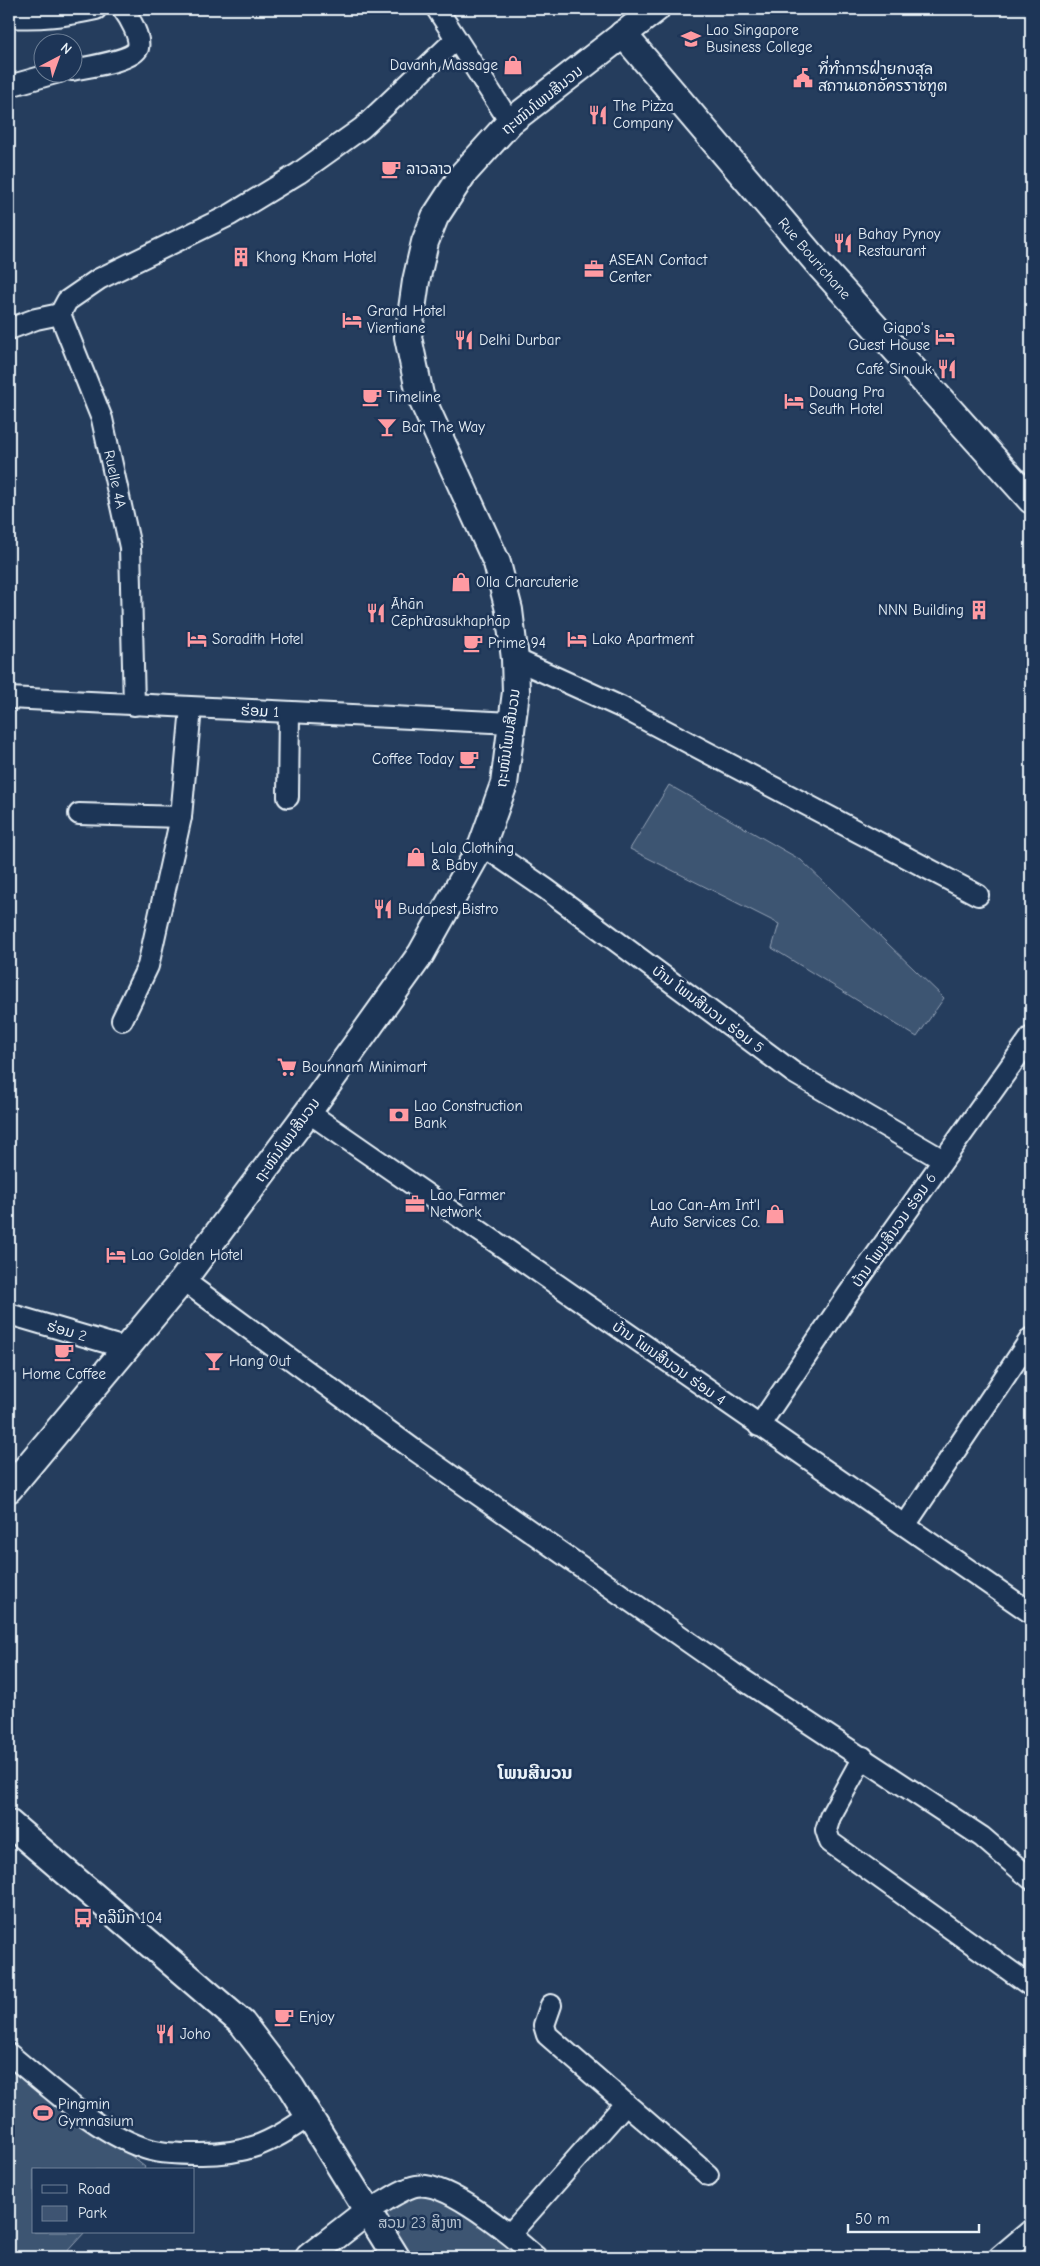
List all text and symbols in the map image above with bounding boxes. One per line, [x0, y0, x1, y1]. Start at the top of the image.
place label: Lao Singapore Business College [706, 21, 813, 56]
school or university icon: Lao Singapore Business College [680, 28, 702, 50]
north arrow [32, 32, 82, 82]
text: N [57, 39, 75, 58]
shop icon: Davanh Massage [502, 54, 524, 76]
place label: ที่ทำการฝ่ายกงสุล สถานเอกอัครราชทูต [818, 55, 948, 97]
place label: Davanh Massage [390, 56, 498, 74]
street label: ຖະໜົນໂພນສີນວນ [498, 62, 586, 138]
public building icon: ที่ทำการฝ่ายกงสุล สถานเอกอัครราชทูต [792, 67, 814, 89]
place label: The Pizza Company [613, 97, 674, 132]
restaurant icon: The Pizza Company [587, 104, 609, 126]
cafe icon: ລາວລາວ [380, 158, 402, 180]
place label: ລາວລາວ [406, 160, 452, 178]
street label: Rue Bourichane [774, 214, 855, 303]
place label: Bahay Pynoy Restaurant [858, 225, 941, 260]
restaurant icon: Bahay Pynoy Restaurant [832, 232, 854, 254]
building icon: Khong Kham Hotel [230, 246, 252, 268]
place label: Khong Kham Hotel [256, 248, 377, 266]
place label: ASEAN Contact Center [609, 251, 708, 286]
office icon: ASEAN Contact Center [583, 258, 605, 280]
place label: Grand Hotel Vientiane [367, 302, 446, 337]
hotel icon: Grand Hotel Vientiane [341, 309, 363, 331]
place label: Giapo's Guest House [848, 319, 930, 354]
hotel icon: Giapo's Guest House [934, 326, 956, 348]
restaurant icon: Delhi Durbar [453, 329, 475, 351]
place label: Delhi Durbar [479, 331, 561, 349]
restaurant icon: Café Sinouk [936, 358, 958, 380]
place label: Café Sinouk [856, 360, 933, 378]
place label: Douang Pra Seuth Hotel [809, 383, 885, 418]
cafe icon: Timeline [361, 386, 383, 408]
place label: Timeline [387, 388, 441, 406]
hotel icon: Douang Pra Seuth Hotel [783, 390, 805, 412]
bar icon: Bar The Way [376, 416, 398, 438]
place label: Bar The Way [402, 418, 485, 436]
street label: Ruelle 4A [100, 448, 130, 510]
shop icon: Olla Charcuterie [450, 571, 472, 593]
place label: Olla Charcuterie [476, 573, 579, 591]
place label: Āhān Cēphư̄asukhaphāp [391, 595, 510, 630]
building icon: NNN Building [968, 599, 990, 621]
place label: NNN Building [878, 601, 964, 619]
restaurant icon: Āhān Cēphư̄asukhaphāp [365, 602, 387, 624]
hotel icon: Soradith Hotel [186, 628, 208, 650]
hotel icon: Lako Apartment [566, 628, 588, 650]
place label: Soradith Hotel [212, 630, 304, 648]
place label: Lako Apartment [592, 630, 695, 648]
cafe icon: Prime 94 [462, 632, 484, 654]
place label: Prime 94 [488, 634, 546, 652]
street label: ຖະໜົນໂພນສີນວນ [492, 687, 524, 789]
street label: ຮ່ອມ 1 [240, 701, 280, 721]
cafe icon: Coffee Today [458, 748, 480, 770]
place label: Coffee Today [372, 750, 454, 768]
place label: Lala Clothing & Baby [431, 839, 514, 874]
shop icon: Lala Clothing & Baby [405, 846, 427, 868]
restaurant icon: Budapest Bistro [372, 898, 394, 920]
place label: Budapest Bistro [398, 900, 499, 918]
street label: ບ້ານ ໂພນສີນວນ ຮ່ອມ 5 [649, 961, 767, 1057]
supermarket icon: Bounnam Minimart [276, 1056, 298, 1078]
place label: Bounnam Minimart [302, 1058, 427, 1076]
street label: ຖະໜົນໂພນສີນວນ [250, 1094, 324, 1186]
place label: Lao Construction Bank [414, 1097, 523, 1132]
bank icon: Lao Construction Bank [388, 1104, 410, 1126]
street label: ບ້ານ ໂພນສີນວນ ຮ່ອມ 6 [848, 1169, 940, 1291]
place label: Lao Farmer Network [430, 1186, 505, 1221]
office icon: Lao Farmer Network [404, 1193, 426, 1215]
place label: Lao Can-Am Int'l Auto Services Co. [650, 1196, 760, 1231]
shop icon: Lao Can-Am Int'l Auto Services Co. [764, 1203, 786, 1225]
hotel icon: Lao Golden Hotel [105, 1244, 127, 1266]
place label: Lao Golden Hotel [131, 1246, 243, 1264]
street label: ຮ່ອມ 2 [45, 1317, 89, 1345]
street label: ບ້ານ ໂພນສີນວນ ຮ່ອມ 4 [609, 1317, 729, 1409]
cafe icon: Home Coffee [53, 1341, 75, 1363]
bar icon: Hang Out [203, 1350, 225, 1372]
place label: Hang Out [229, 1352, 291, 1370]
place label: Home Coffee [22, 1365, 106, 1383]
district label: ໂພນສີນວນ [496, 1763, 573, 1784]
bus stop icon: ຄລີນິກ 104 [72, 1907, 94, 1929]
place label: ຄລີນິກ 104 [98, 1909, 162, 1927]
cafe icon: Enjoy [273, 2006, 295, 2028]
place label: Enjoy [299, 2008, 335, 2026]
restaurant icon: Joho [154, 2023, 176, 2045]
place label: Joho [180, 2025, 211, 2043]
place label: Pingmin Gymnasium [58, 2095, 134, 2130]
sports icon: Pingmin Gymnasium [32, 2102, 54, 2124]
legend [32, 2168, 195, 2234]
text: Road [78, 2180, 110, 2198]
scale bar [848, 2201, 979, 2233]
text: Park [78, 2204, 107, 2222]
text: 50 m [855, 2210, 890, 2228]
park label: ສວນ 23 ສິງຫາ [378, 2214, 462, 2232]

